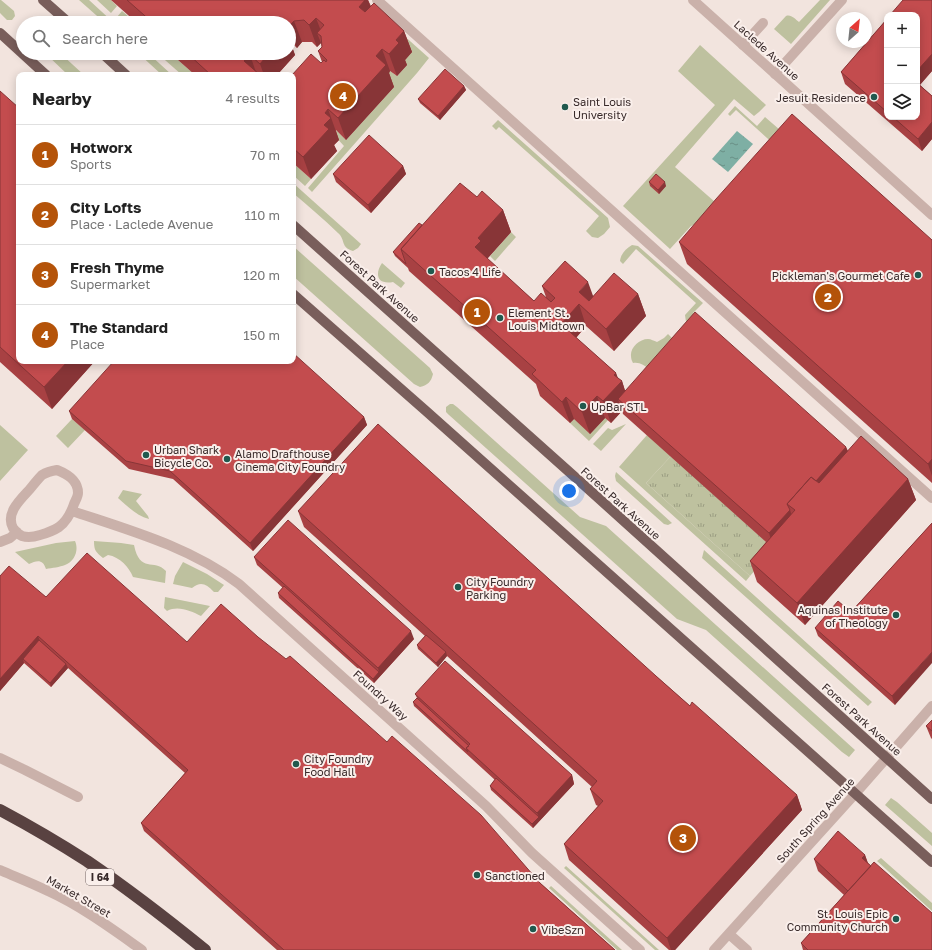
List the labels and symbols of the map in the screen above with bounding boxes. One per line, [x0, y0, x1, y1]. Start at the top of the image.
north arrow [836, 12, 872, 48]
street label: Laclede Avenue [732, 17, 802, 83]
pin: 4 [330, 81, 356, 111]
place label: Jesuit Residence [776, 91, 866, 104]
marker: Jesuit Residence [869, 92, 879, 102]
place label: Saint Louis University [573, 95, 631, 121]
marker: Saint Louis University [560, 102, 570, 112]
street label: Forest Park Avenue [338, 247, 422, 325]
place label: Tacos 4 Life [439, 265, 501, 278]
marker: Tacos 4 Life [426, 266, 436, 276]
place label: Pickleman's Gourmet Cafe [772, 269, 910, 282]
marker: Pickleman's Gourmet Cafe [913, 270, 923, 280]
pin: 2 [815, 282, 841, 312]
pin: 1 [464, 297, 490, 327]
place label: Element St. Louis Midtown [508, 306, 585, 332]
marker: Element St. Louis Midtown [495, 313, 505, 323]
place label: UpBar STL [591, 400, 647, 413]
marker: UpBar STL [578, 401, 588, 411]
place label: Urban Shark Bicycle Co. [154, 443, 219, 469]
place label: Alamo Drafthouse Cinema City Foundry [235, 447, 345, 473]
marker: Urban Shark Bicycle Co. [141, 450, 151, 460]
marker: Alamo Drafthouse Cinema City Foundry [222, 454, 232, 464]
street label: Forest Park Avenue [579, 464, 663, 542]
your location [559, 481, 579, 501]
place label: City Foundry Parking [466, 575, 534, 601]
marker: City Foundry Parking [453, 582, 463, 592]
place label: Aquinas Institute of Theology [798, 603, 888, 629]
marker: Aquinas Institute of Theology [891, 610, 901, 620]
street label: Foundry Way [351, 667, 411, 723]
street label: Forest Park Avenue [820, 680, 904, 758]
place label: City Foundry Food Hall [304, 752, 372, 778]
marker: City Foundry Food Hall [291, 759, 301, 769]
street label: South Spring Avenue [773, 775, 857, 865]
pin: 3 [670, 823, 696, 853]
road number: I 64 [86, 869, 114, 885]
place label: Sanctioned [485, 869, 545, 882]
marker: Sanctioned [472, 870, 482, 880]
street label: Market Street [45, 872, 113, 920]
place label: St. Louis Epic Community Church [787, 907, 888, 933]
marker: St. Louis Epic Community Church [891, 914, 901, 924]
place label: VibeSzn [541, 923, 584, 936]
marker: VibeSzn [528, 924, 538, 934]

